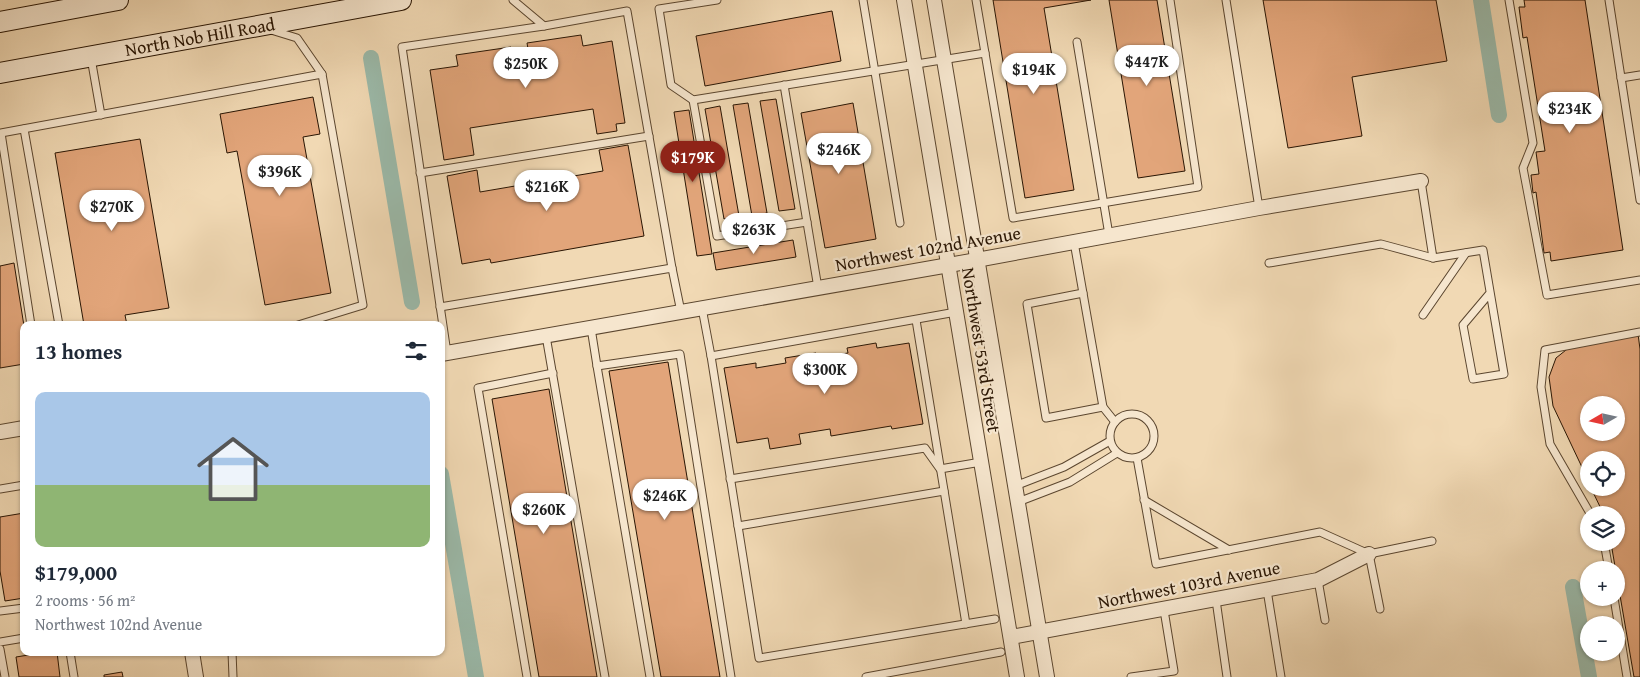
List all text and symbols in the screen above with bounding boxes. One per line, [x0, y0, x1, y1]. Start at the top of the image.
street label: North Nob Hill Road [123, 10, 277, 63]
pin: $447K [1112, 44, 1182, 87]
pin: $250K [491, 46, 561, 89]
text: $447K [1125, 49, 1169, 73]
text: $250K [504, 51, 548, 75]
pin: $194K [999, 52, 1069, 95]
text: $194K [1012, 57, 1056, 81]
pin: $234K [1535, 92, 1605, 134]
text: $234K [1548, 96, 1592, 120]
pin: $246K [804, 132, 874, 175]
text: $246K [817, 137, 861, 161]
pin: $179K [658, 140, 728, 183]
text: $179K [671, 145, 715, 169]
pin: $396K [245, 154, 315, 197]
text: $396K [258, 159, 302, 183]
pin: $216K [512, 170, 582, 212]
text: $216K [525, 174, 569, 198]
pin: $270K [77, 190, 147, 232]
text: $270K [90, 194, 134, 218]
pin: $263K [719, 212, 789, 255]
text: $263K [732, 217, 776, 241]
street label: Northwest 102nd Avenue [833, 219, 1023, 278]
street label: Northwest 53rd Street [955, 265, 1008, 435]
text: 13 homes [35, 336, 122, 367]
icon: filters [402, 337, 430, 365]
pin: $300K [790, 352, 860, 395]
text: $300K [803, 357, 847, 381]
north arrow [1580, 396, 1625, 441]
map controls [1580, 396, 1625, 661]
icon: home [188, 424, 278, 514]
button: locate [1580, 451, 1625, 496]
pin: $246K [630, 478, 700, 521]
text: $246K [643, 483, 687, 507]
pin: $260K [509, 492, 579, 535]
text: $260K [522, 497, 566, 521]
button: layers [1580, 506, 1625, 551]
street label: Northwest 103rd Avenue [1095, 554, 1282, 615]
text: $179,000 [35, 557, 117, 588]
button: + [1580, 561, 1625, 606]
text: 2 rooms · 56 m² [35, 588, 135, 612]
text: Northwest 102nd Avenue [35, 612, 202, 636]
button: − [1580, 616, 1625, 661]

